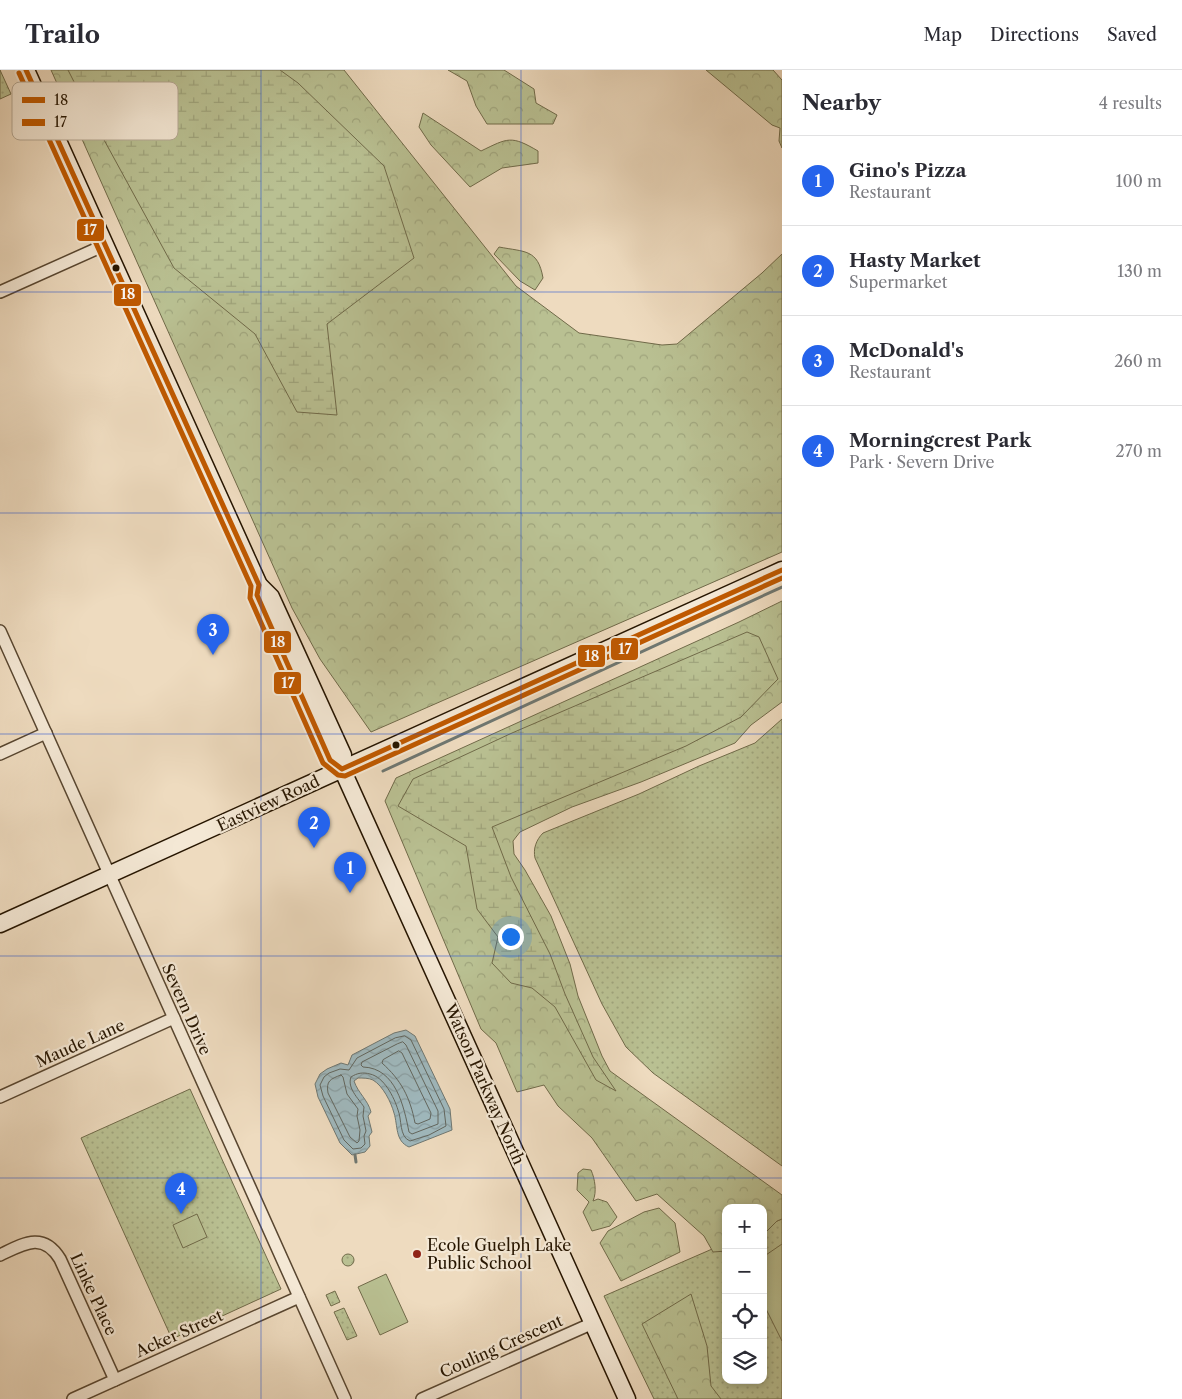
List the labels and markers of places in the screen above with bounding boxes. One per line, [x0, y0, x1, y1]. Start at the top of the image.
unlabelled marker [111, 263, 121, 273]
pin: 3 [197, 614, 229, 655]
unlabelled marker [391, 740, 401, 750]
pin: 2 [298, 807, 330, 848]
pin: 1 [334, 852, 366, 893]
pin: 4 [165, 1173, 197, 1214]
place label: Ecole Guelph Lake Public School [427, 1235, 571, 1273]
marker: Ecole Guelph Lake Public School [411, 1248, 423, 1260]

